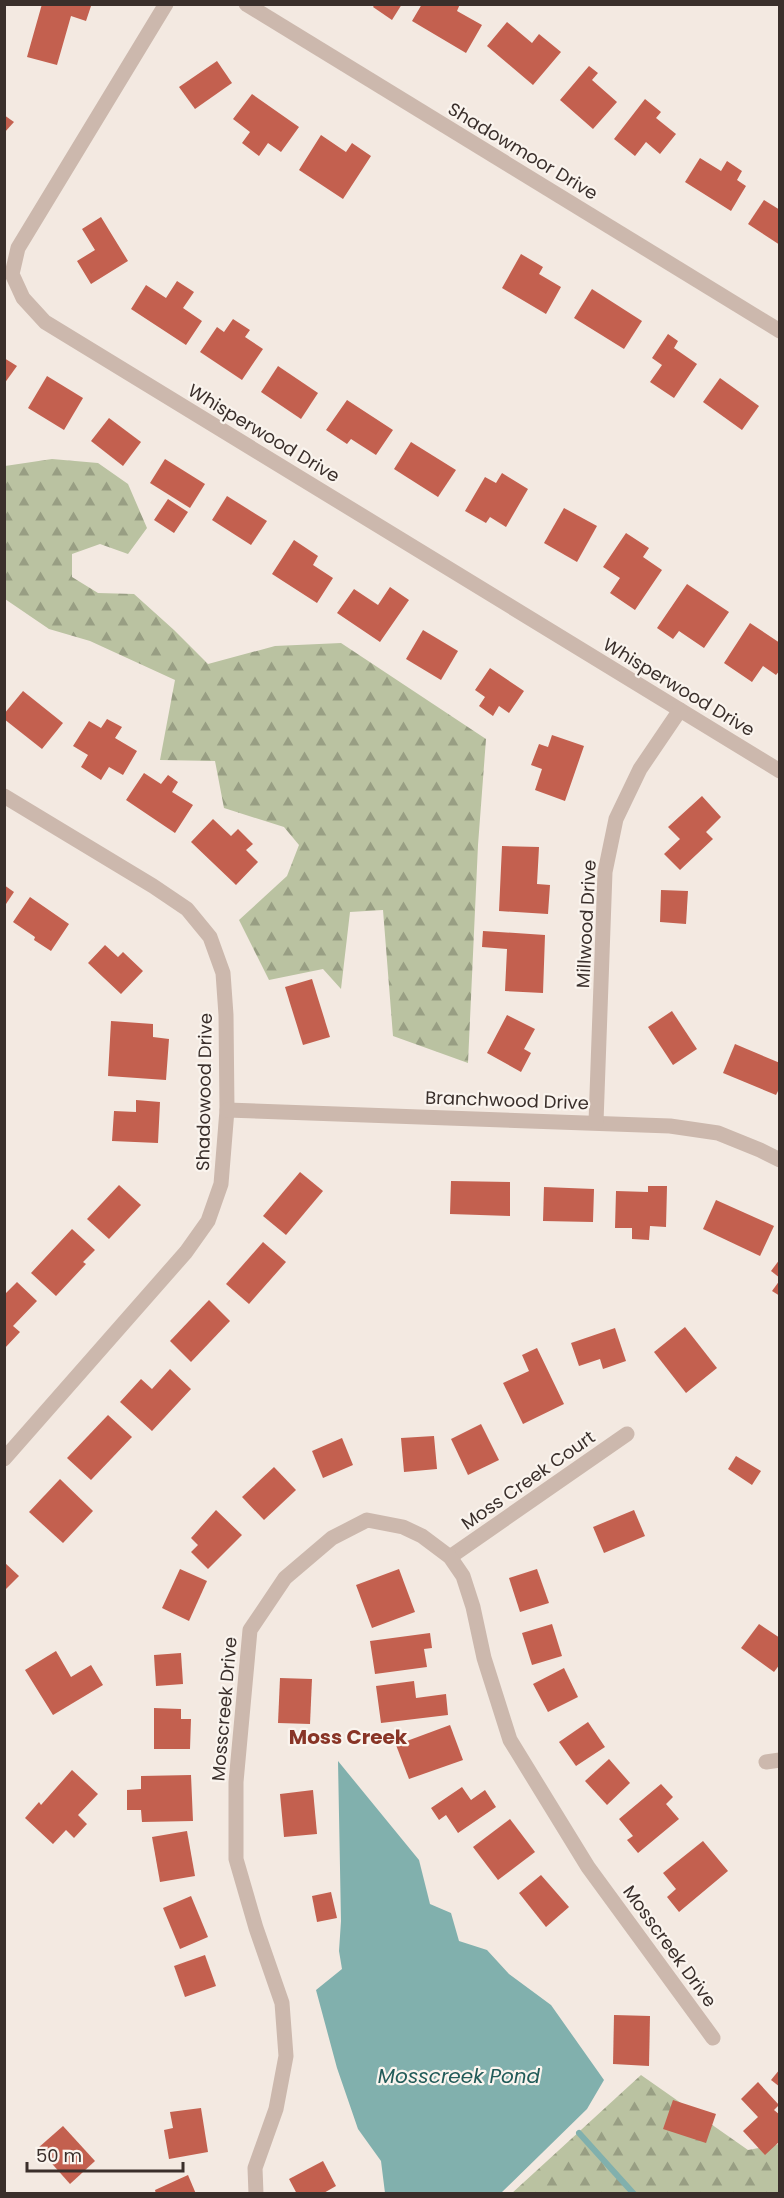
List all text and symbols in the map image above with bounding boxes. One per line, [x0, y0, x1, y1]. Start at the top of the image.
street label: Shadowmoor Drive [443, 96, 603, 206]
street label: Whisperwood Drive [183, 378, 345, 488]
street label: Whisperwood Drive [598, 632, 760, 742]
street label: Millwood Drive [570, 859, 602, 989]
street label: Shadowood Drive [190, 1013, 218, 1171]
street label: Branchwood Drive [425, 1085, 589, 1115]
street label: Moss Creek Court [456, 1424, 600, 1536]
street label: Mosscreek Drive [205, 1636, 243, 1782]
district label: Moss Creek [289, 1723, 408, 1751]
street label: Mosscreek Drive [617, 1880, 723, 2012]
water label: Mosscreek Pond [378, 2062, 541, 2090]
scale bar [27, 2135, 183, 2173]
text: 50 m [36, 2143, 82, 2168]

